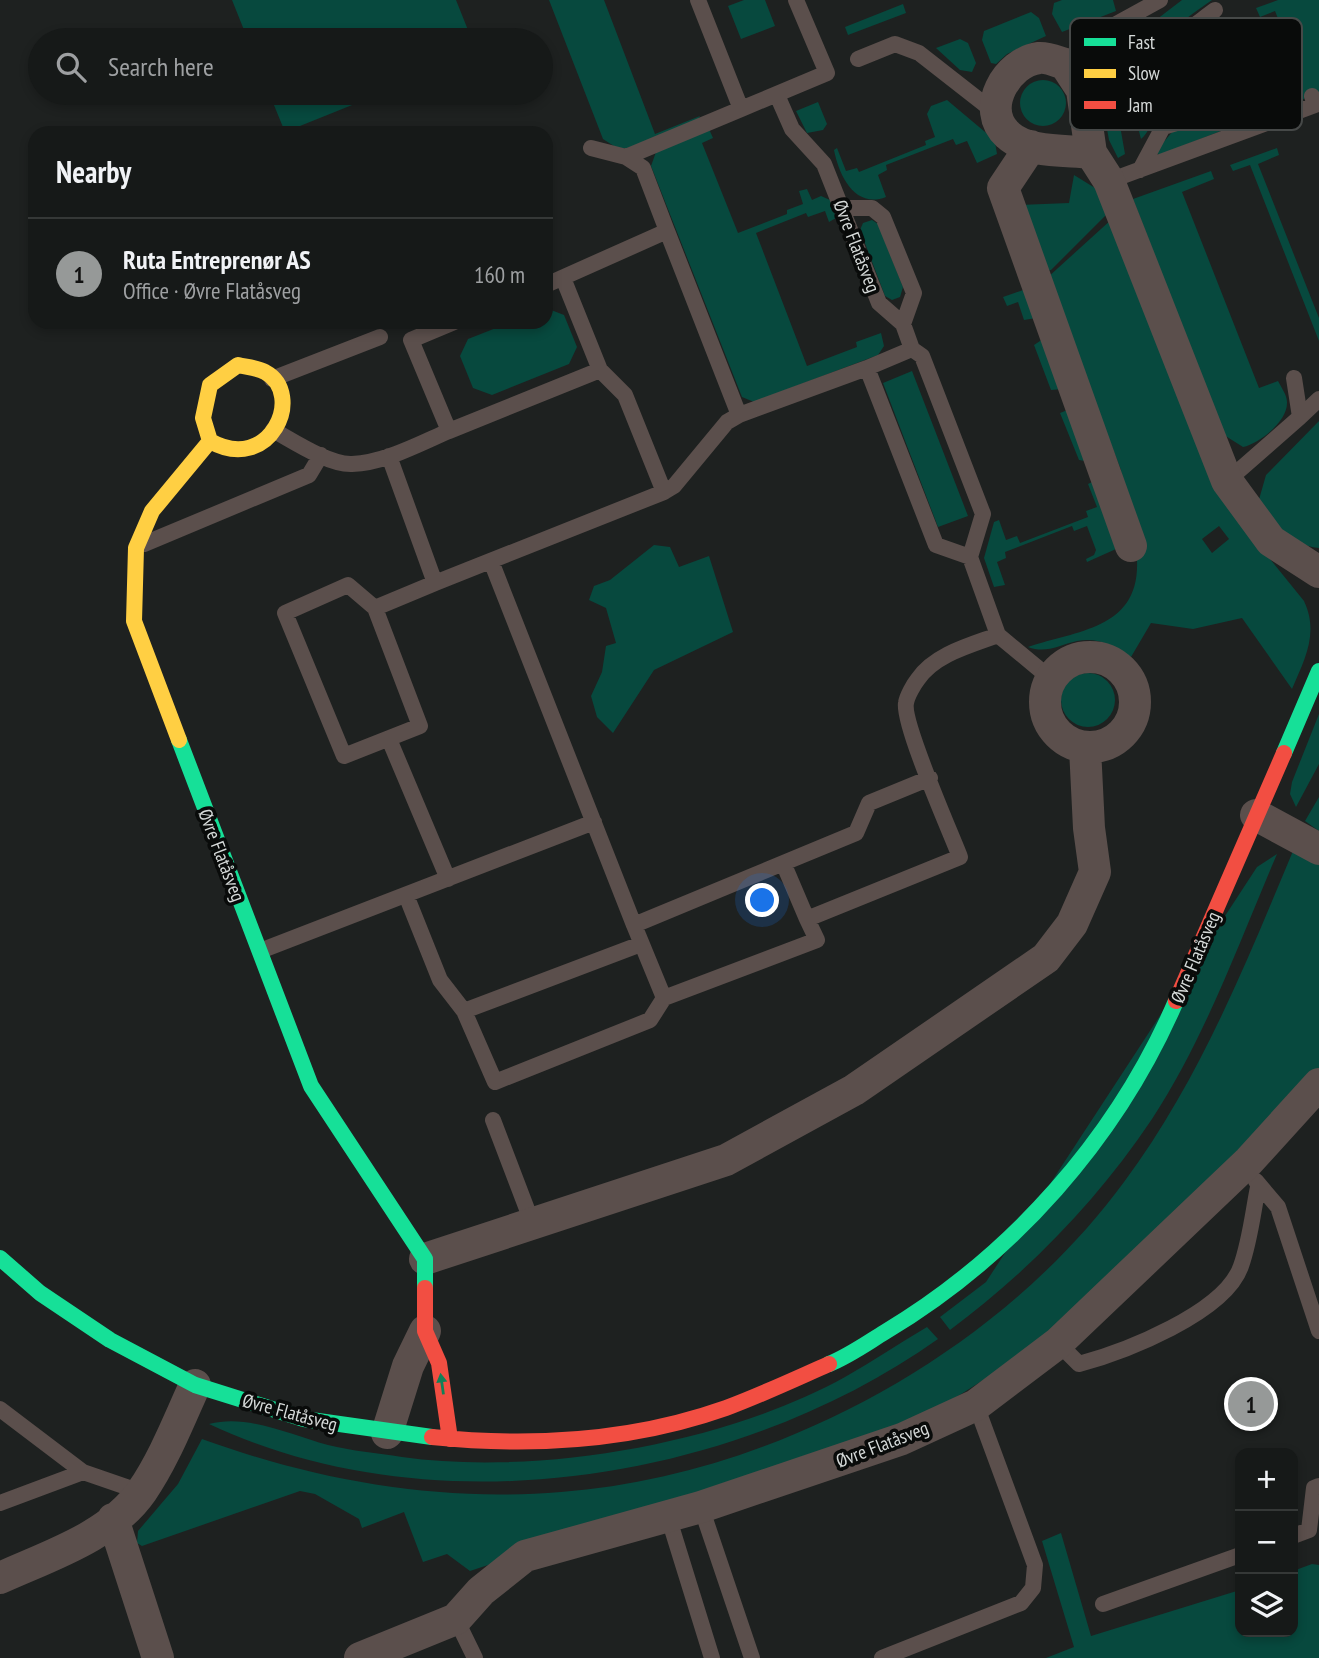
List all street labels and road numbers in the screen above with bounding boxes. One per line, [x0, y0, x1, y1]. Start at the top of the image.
street label: Øvre Flatåsveg [828, 196, 886, 296]
street label: Øvre Flatåsveg [193, 805, 251, 905]
street label: Øvre Flatåsveg [1165, 908, 1225, 1006]
street label: Øvre Flatåsveg [240, 1388, 340, 1436]
street label: Øvre Flatåsveg [832, 1415, 932, 1473]

